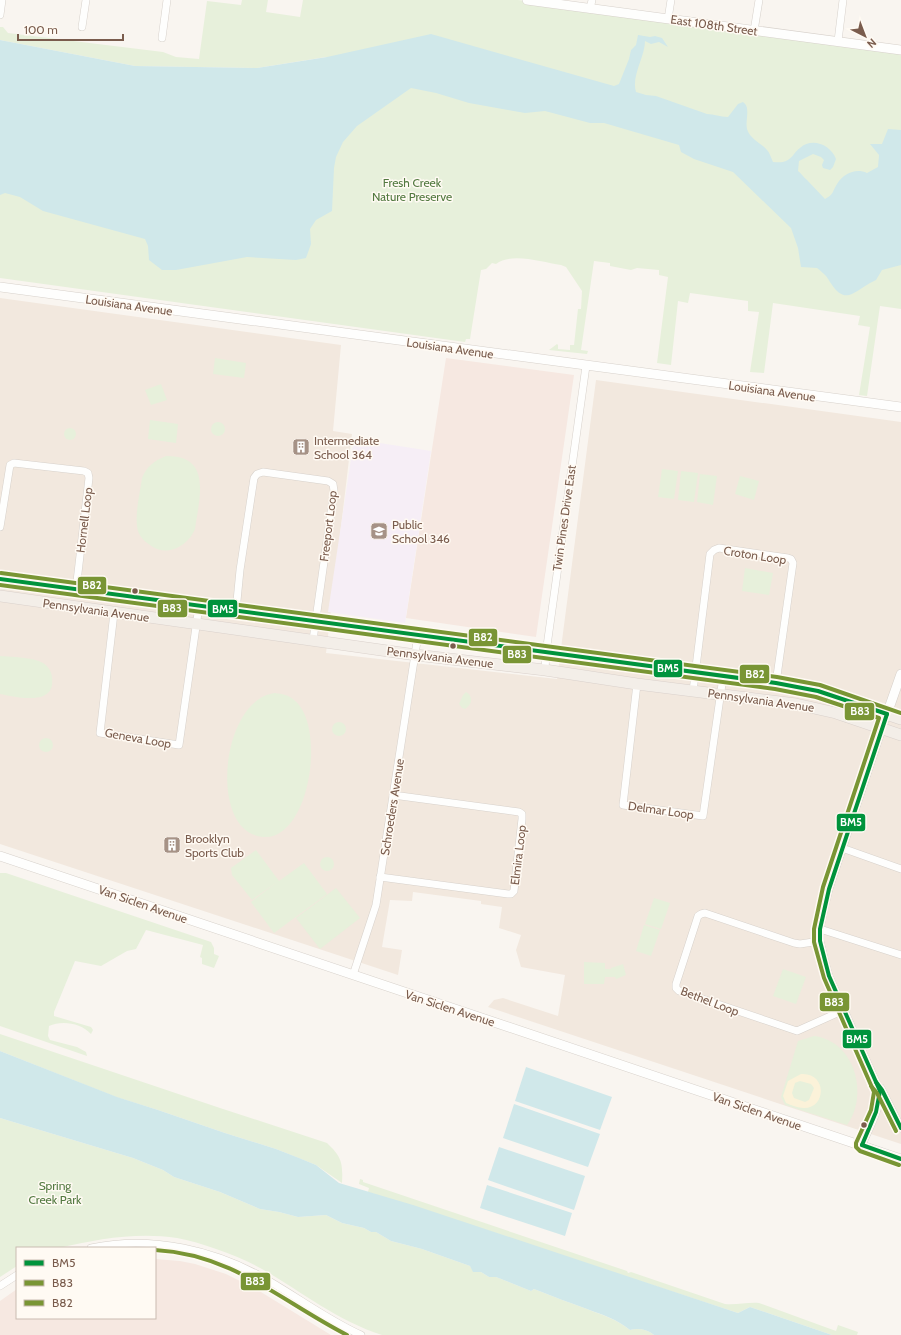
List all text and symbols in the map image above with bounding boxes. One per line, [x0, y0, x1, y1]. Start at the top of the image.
street label: East 108th Street [669, 11, 759, 39]
scale bar [18, 16, 123, 42]
north arrow [845, 16, 885, 56]
text: 100 m [24, 22, 58, 37]
text: N [864, 36, 879, 51]
park label: Fresh Creek Nature Preserve [372, 175, 452, 204]
street label: Louisiana Avenue [84, 291, 174, 319]
street label: Louisiana Avenue [405, 334, 495, 362]
street label: Louisiana Avenue [727, 377, 817, 405]
place label: Intermediate School 364 [314, 433, 379, 462]
building icon: Intermediate School 364 [291, 437, 311, 457]
street label: Twin Pines Drive East [549, 464, 579, 572]
street label: Hornell Loop [73, 486, 95, 554]
street label: Freeport Loop [316, 489, 340, 562]
place label: Public School 346 [392, 517, 450, 546]
school or university icon: Public School 346 [369, 521, 389, 541]
street label: Croton Loop [723, 543, 788, 567]
line badge: B82 [77, 576, 107, 595]
text: B82 [82, 578, 102, 592]
unlabelled marker [130, 586, 140, 596]
street label: Pennsylvania Avenue [42, 595, 150, 625]
line badge: B83 [157, 599, 188, 618]
line badge: BM5 [207, 599, 238, 618]
text: B83 [162, 601, 182, 615]
text: BM5 [212, 602, 234, 616]
line badge: B82 [468, 628, 498, 647]
text: B82 [473, 630, 493, 644]
unlabelled marker [448, 641, 458, 651]
street label: Pennsylvania Avenue [386, 643, 494, 671]
line badge: B83 [502, 645, 532, 664]
text: B83 [507, 647, 527, 661]
line badge: BM5 [653, 659, 683, 678]
text: BM5 [657, 661, 679, 675]
line badge: B82 [739, 664, 770, 684]
text: B82 [745, 667, 765, 681]
street label: Pennsylvania Avenue [707, 685, 815, 715]
line badge: B83 [844, 702, 875, 721]
text: B83 [850, 704, 870, 718]
street label: Geneva Loop [104, 725, 173, 751]
street label: Schroeders Avenue [377, 758, 407, 856]
street label: Delmar Loop [627, 798, 695, 822]
line badge: BM5 [836, 813, 866, 832]
text: BM5 [840, 815, 862, 829]
street label: Elmira Loop [507, 824, 529, 886]
place label: Brooklyn Sports Club [185, 831, 244, 860]
building icon: Brooklyn Sports Club [162, 835, 182, 855]
street label: Van Siclen Avenue [96, 882, 190, 926]
street label: Bethel Loop [679, 983, 742, 1019]
street label: Van Siclen Avenue [403, 986, 497, 1030]
line badge: B83 [819, 992, 850, 1012]
text: B83 [824, 995, 844, 1009]
line badge: BM5 [842, 1029, 872, 1049]
text: BM5 [846, 1032, 868, 1046]
street label: Van Siclen Avenue [710, 1089, 804, 1133]
unlabelled marker [859, 1120, 869, 1130]
park label: Spring Creek Park [29, 1178, 82, 1207]
legend [16, 1247, 156, 1319]
text: BM5 [52, 1255, 75, 1270]
line badge: B83 [240, 1272, 271, 1291]
text: B83 [245, 1274, 265, 1288]
text: B83 [52, 1275, 73, 1290]
text: B82 [52, 1295, 73, 1310]

